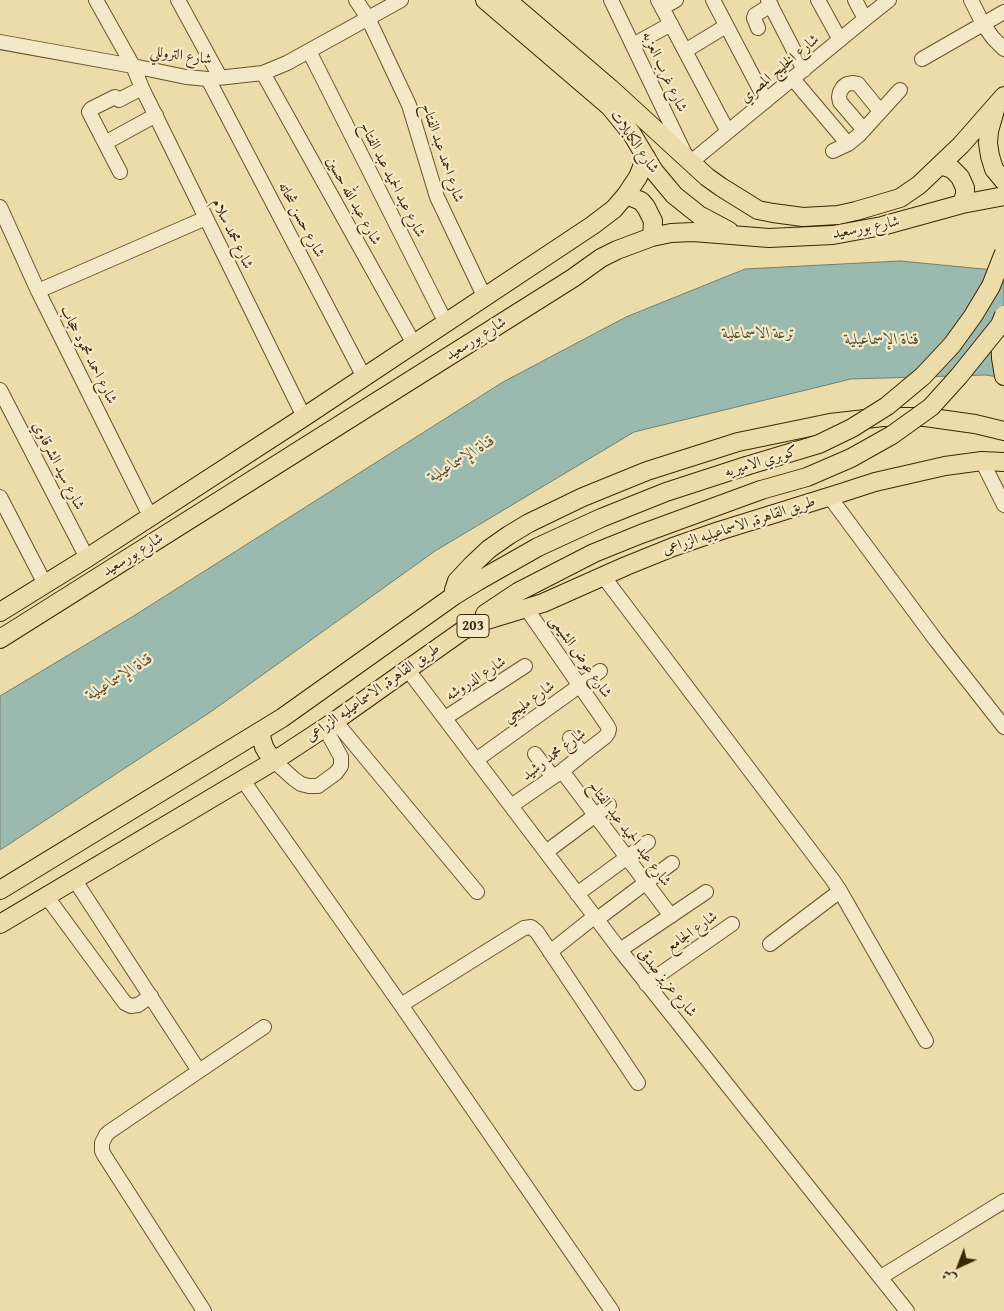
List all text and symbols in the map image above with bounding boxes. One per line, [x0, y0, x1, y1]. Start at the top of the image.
street label: شارع غرب العزبه [637, 29, 691, 115]
street label: شارع الخليج المصري [737, 31, 823, 107]
street label: شارع التروللي [149, 43, 213, 69]
street label: شارع احمد عبد الفتاح [417, 101, 467, 205]
street label: شارع الكابلات [606, 107, 662, 177]
street label: شارع عبد الحميد عبد الفتاح [355, 119, 429, 241]
street label: شارع عبد الله حسين [321, 154, 385, 248]
street label: شارع حسن شحاته [274, 179, 328, 261]
street label: شارع محمد سلام [207, 196, 257, 272]
street label: شارع بورسعيد [831, 213, 901, 243]
street label: شارع احمد محمود حجاب [55, 303, 121, 407]
street label: شارع بورسعيد [442, 313, 510, 365]
water label: ترعة الاسماعلية [722, 324, 796, 344]
water label: قناة الإسماعيلية [845, 330, 919, 350]
street label: شارع سيد الشرقاوي [28, 419, 88, 513]
water label: قناة الإسماعيلية [425, 431, 499, 487]
street label: كوبري الاميريه [722, 442, 800, 482]
street label: طريق القاهرة, الاسماعيليه الزراعى [660, 493, 818, 559]
street label: شارع بورسعيد [99, 529, 167, 581]
street label: شارع عوض الشيمى [545, 612, 615, 702]
road number: 203 [457, 614, 489, 638]
street label: طريق القاهرة, الاسماعيليه الزراعى [302, 640, 444, 746]
water label: قناة الإسماعيلية [83, 649, 157, 705]
street label: شارع الدروشه [442, 653, 510, 705]
street label: شارع مليجي [500, 677, 558, 727]
street label: شارع محمد رشيد [518, 725, 590, 785]
street label: شارع عبد الحميد عبد الفتاح [584, 778, 674, 890]
street label: شارع الجامع [663, 908, 721, 956]
street label: شارع عزيز صدقى [634, 945, 700, 1021]
north arrow [934, 1241, 984, 1291]
text: ش [937, 1265, 961, 1289]

